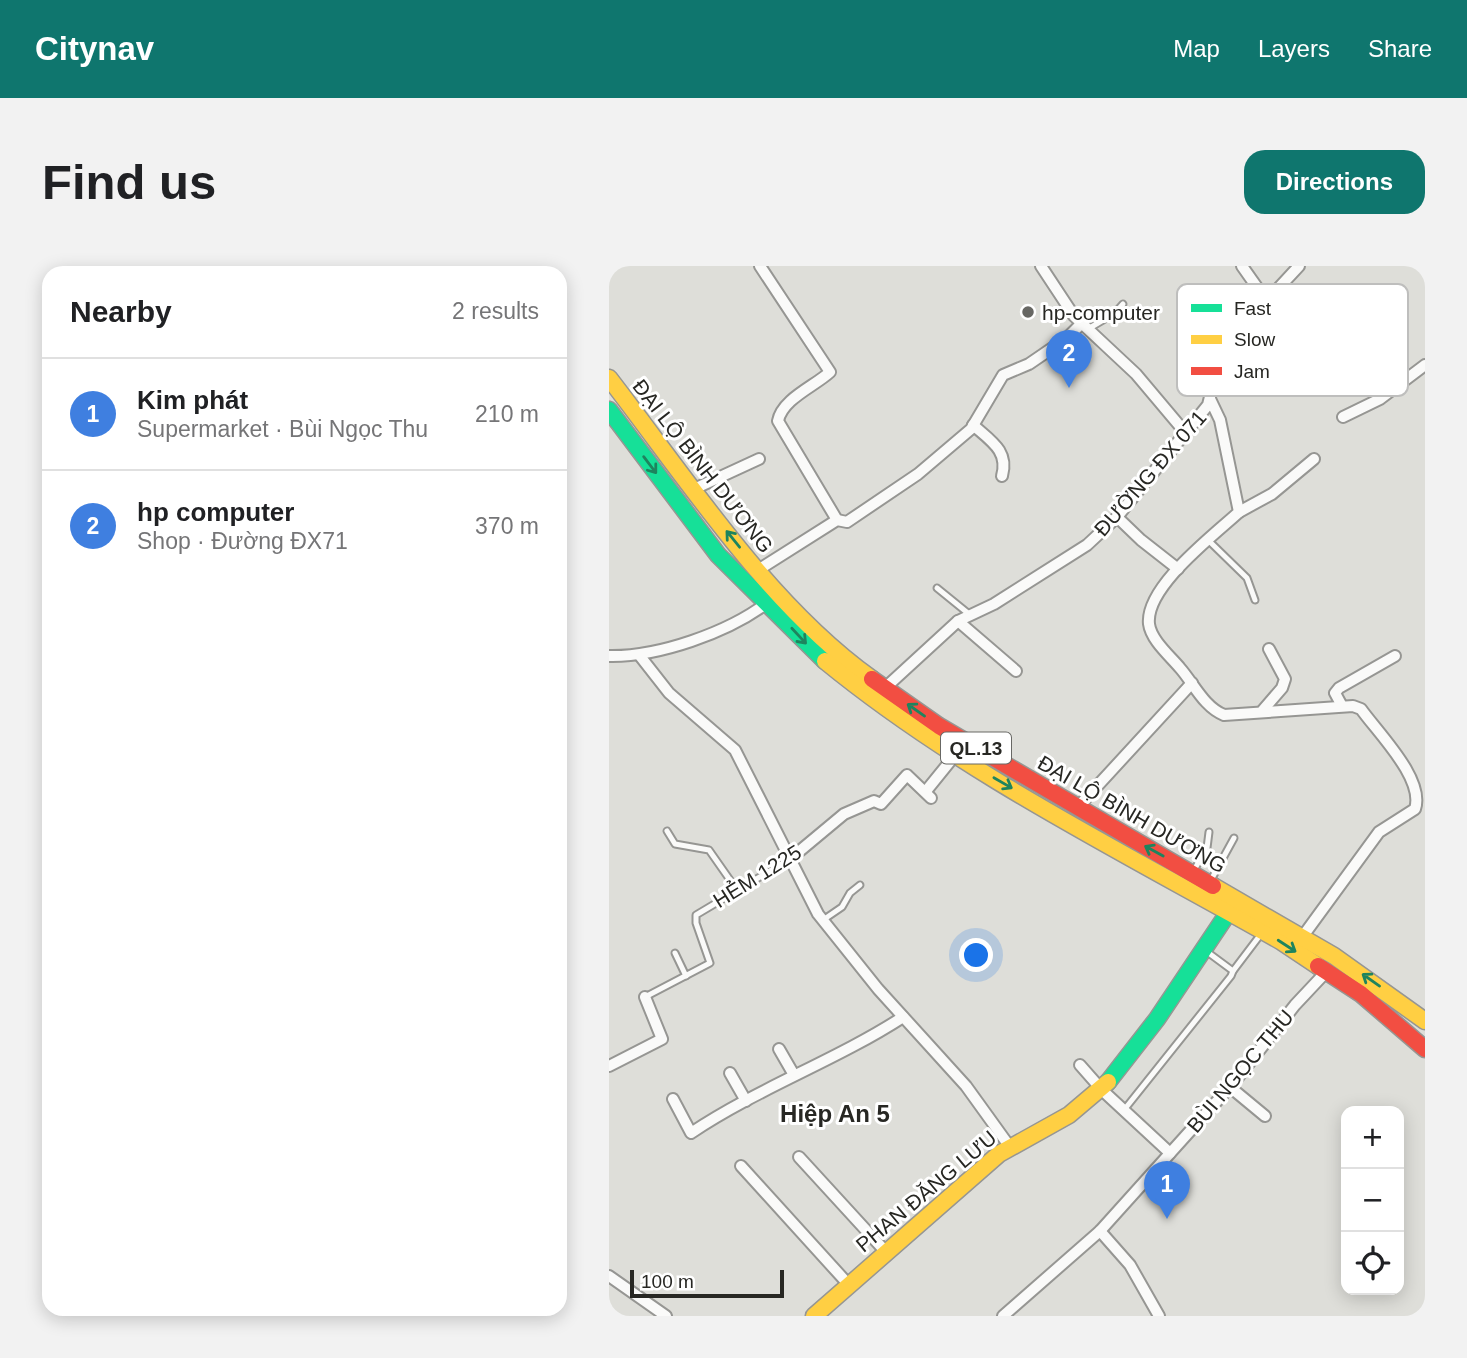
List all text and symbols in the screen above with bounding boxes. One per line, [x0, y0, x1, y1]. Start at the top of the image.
text: Citynav [35, 30, 154, 67]
text: Map [1173, 35, 1220, 62]
text: Layers [1258, 35, 1330, 62]
text: Share [1368, 35, 1432, 62]
button: Directions [1244, 150, 1425, 214]
text: Find us [42, 155, 216, 209]
legend [1177, 284, 1408, 396]
text: Nearby [70, 295, 172, 328]
text: 2 results [452, 298, 539, 324]
text: Fast [1234, 298, 1272, 319]
place label: hp-computer [1042, 301, 1160, 324]
marker: hp-computer [1020, 304, 1036, 320]
text: Slow [1234, 329, 1275, 350]
pin: 2 [1046, 330, 1092, 388]
text: Jam [1234, 361, 1270, 382]
street label: ĐẠI LỘ BÌNH DƯƠNG [628, 375, 778, 557]
text: Kim phát [137, 385, 248, 415]
text: 1 [87, 401, 99, 427]
text: 210 m [475, 401, 539, 427]
street label: ĐƯỜNG ĐX 071 [1089, 406, 1211, 540]
text: Supermarket · Bùi Ngọc Thu [137, 416, 428, 442]
one-way arrow [643, 455, 658, 474]
text: hp computer [137, 497, 294, 527]
text: 2 [87, 513, 99, 539]
text: 370 m [475, 513, 539, 539]
text: Shop · Đường ĐX71 [137, 528, 348, 554]
one-way arrow [725, 530, 741, 548]
one-way arrow [790, 628, 807, 645]
one-way arrow [907, 703, 926, 717]
road number: QL.13 [941, 733, 1011, 764]
street label: ĐẠI LỘ BÌNH DƯƠNG [1034, 751, 1230, 877]
one-way arrow [992, 776, 1012, 790]
street label: HẺM 1225 [709, 840, 805, 912]
one-way arrow [1144, 844, 1164, 858]
your location [959, 938, 993, 972]
one-way arrow [1277, 939, 1297, 953]
one-way arrow [1362, 973, 1381, 987]
street label: BÙI NGỌC THU [1182, 1005, 1298, 1137]
district label: Hiệp An 5 [780, 1100, 890, 1127]
map controls [1341, 1106, 1404, 1295]
button: + [1341, 1106, 1404, 1169]
street label: PHAN ĐĂNG LƯU [851, 1126, 1001, 1256]
pin: 1 [1144, 1161, 1190, 1219]
button: − [1341, 1169, 1404, 1232]
button: locate [1341, 1232, 1404, 1295]
scale bar [630, 1267, 784, 1299]
text: 100 m [641, 1271, 694, 1292]

